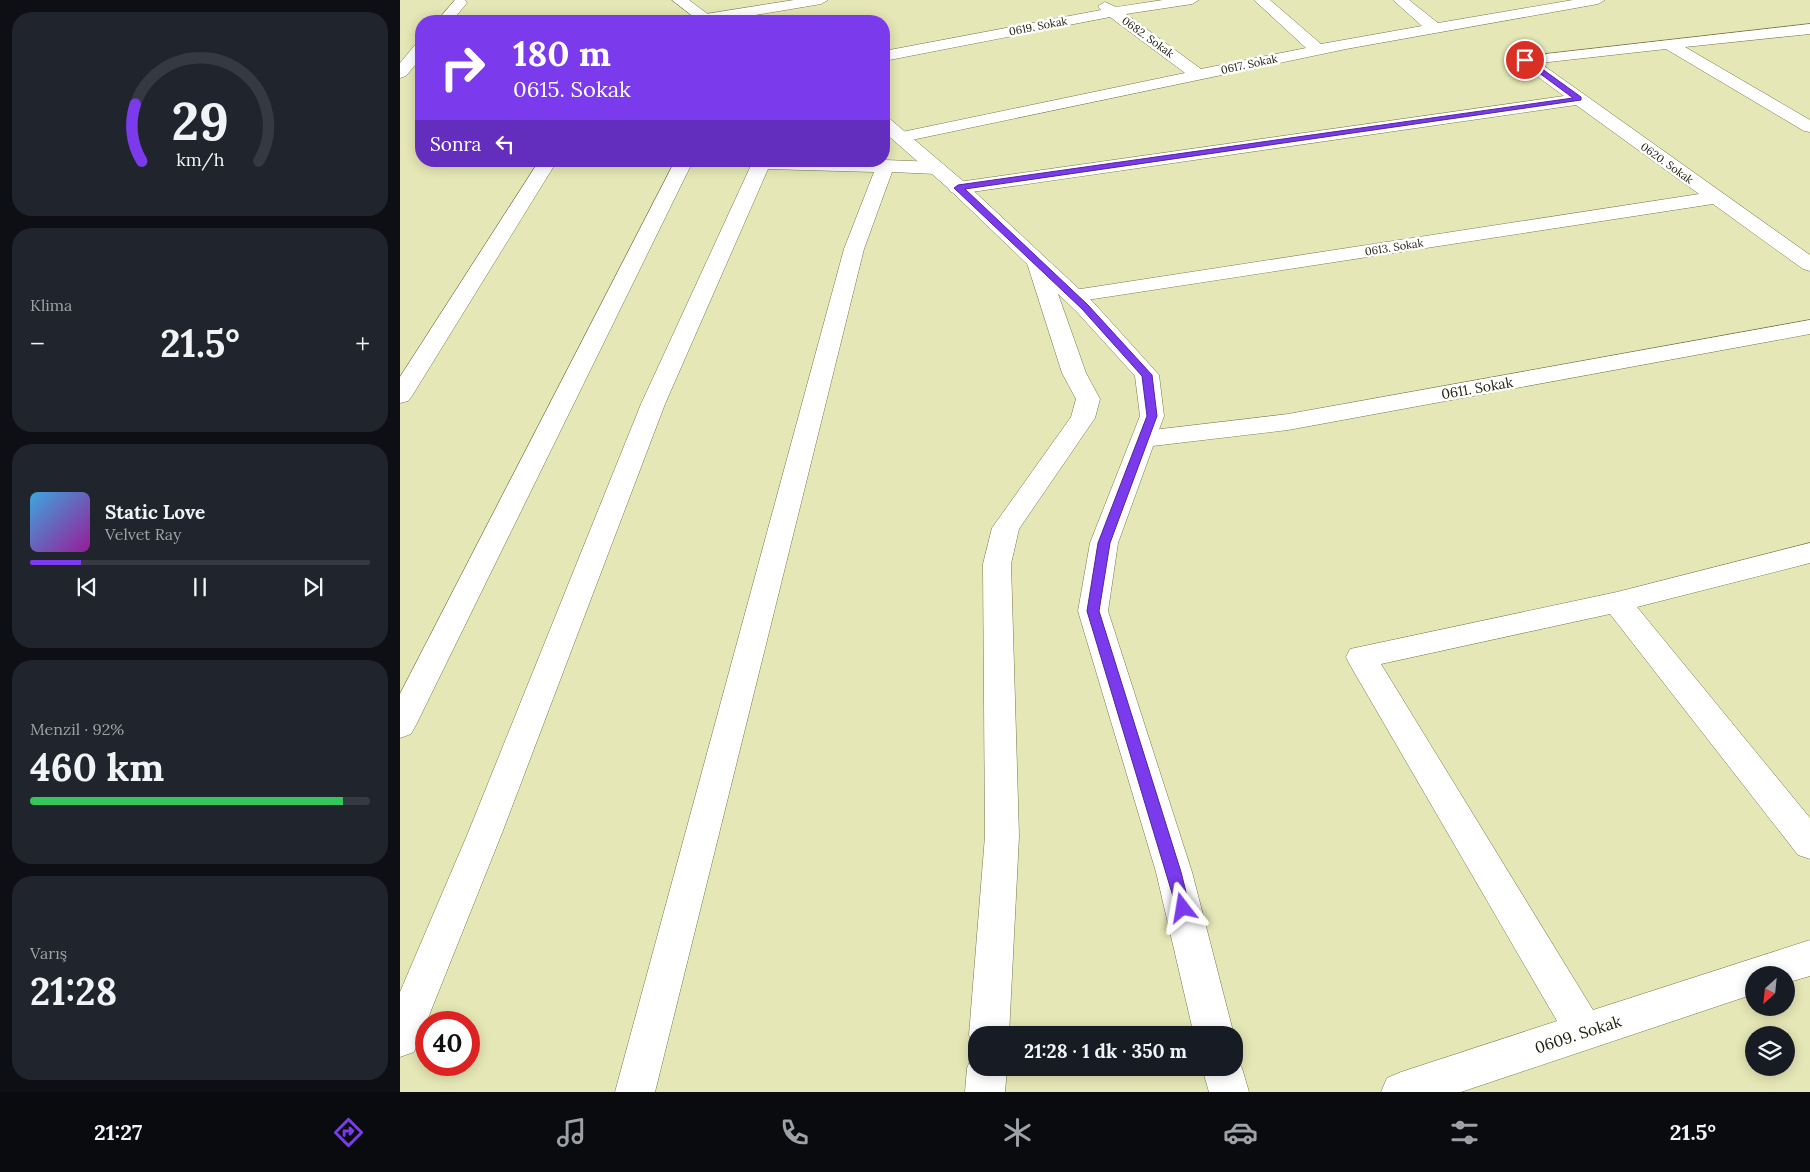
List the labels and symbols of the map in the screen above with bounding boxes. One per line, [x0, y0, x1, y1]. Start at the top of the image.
street label: 0619. Sokak [1008, 13, 1068, 39]
street label: 0682. Sokak [1119, 13, 1177, 61]
pin [1504, 39, 1546, 81]
street label: 0617. Sokak [1219, 51, 1279, 77]
street label: 0620. Sokak [1638, 139, 1696, 187]
street label: 0613. Sokak [1364, 235, 1424, 259]
street label: 0611. Sokak [1440, 373, 1515, 403]
position arrow [1156, 881, 1208, 933]
north arrow [1745, 966, 1795, 1016]
street label: 0609. Sokak [1532, 1010, 1624, 1057]
speed limit sign: 40 [415, 1011, 480, 1076]

